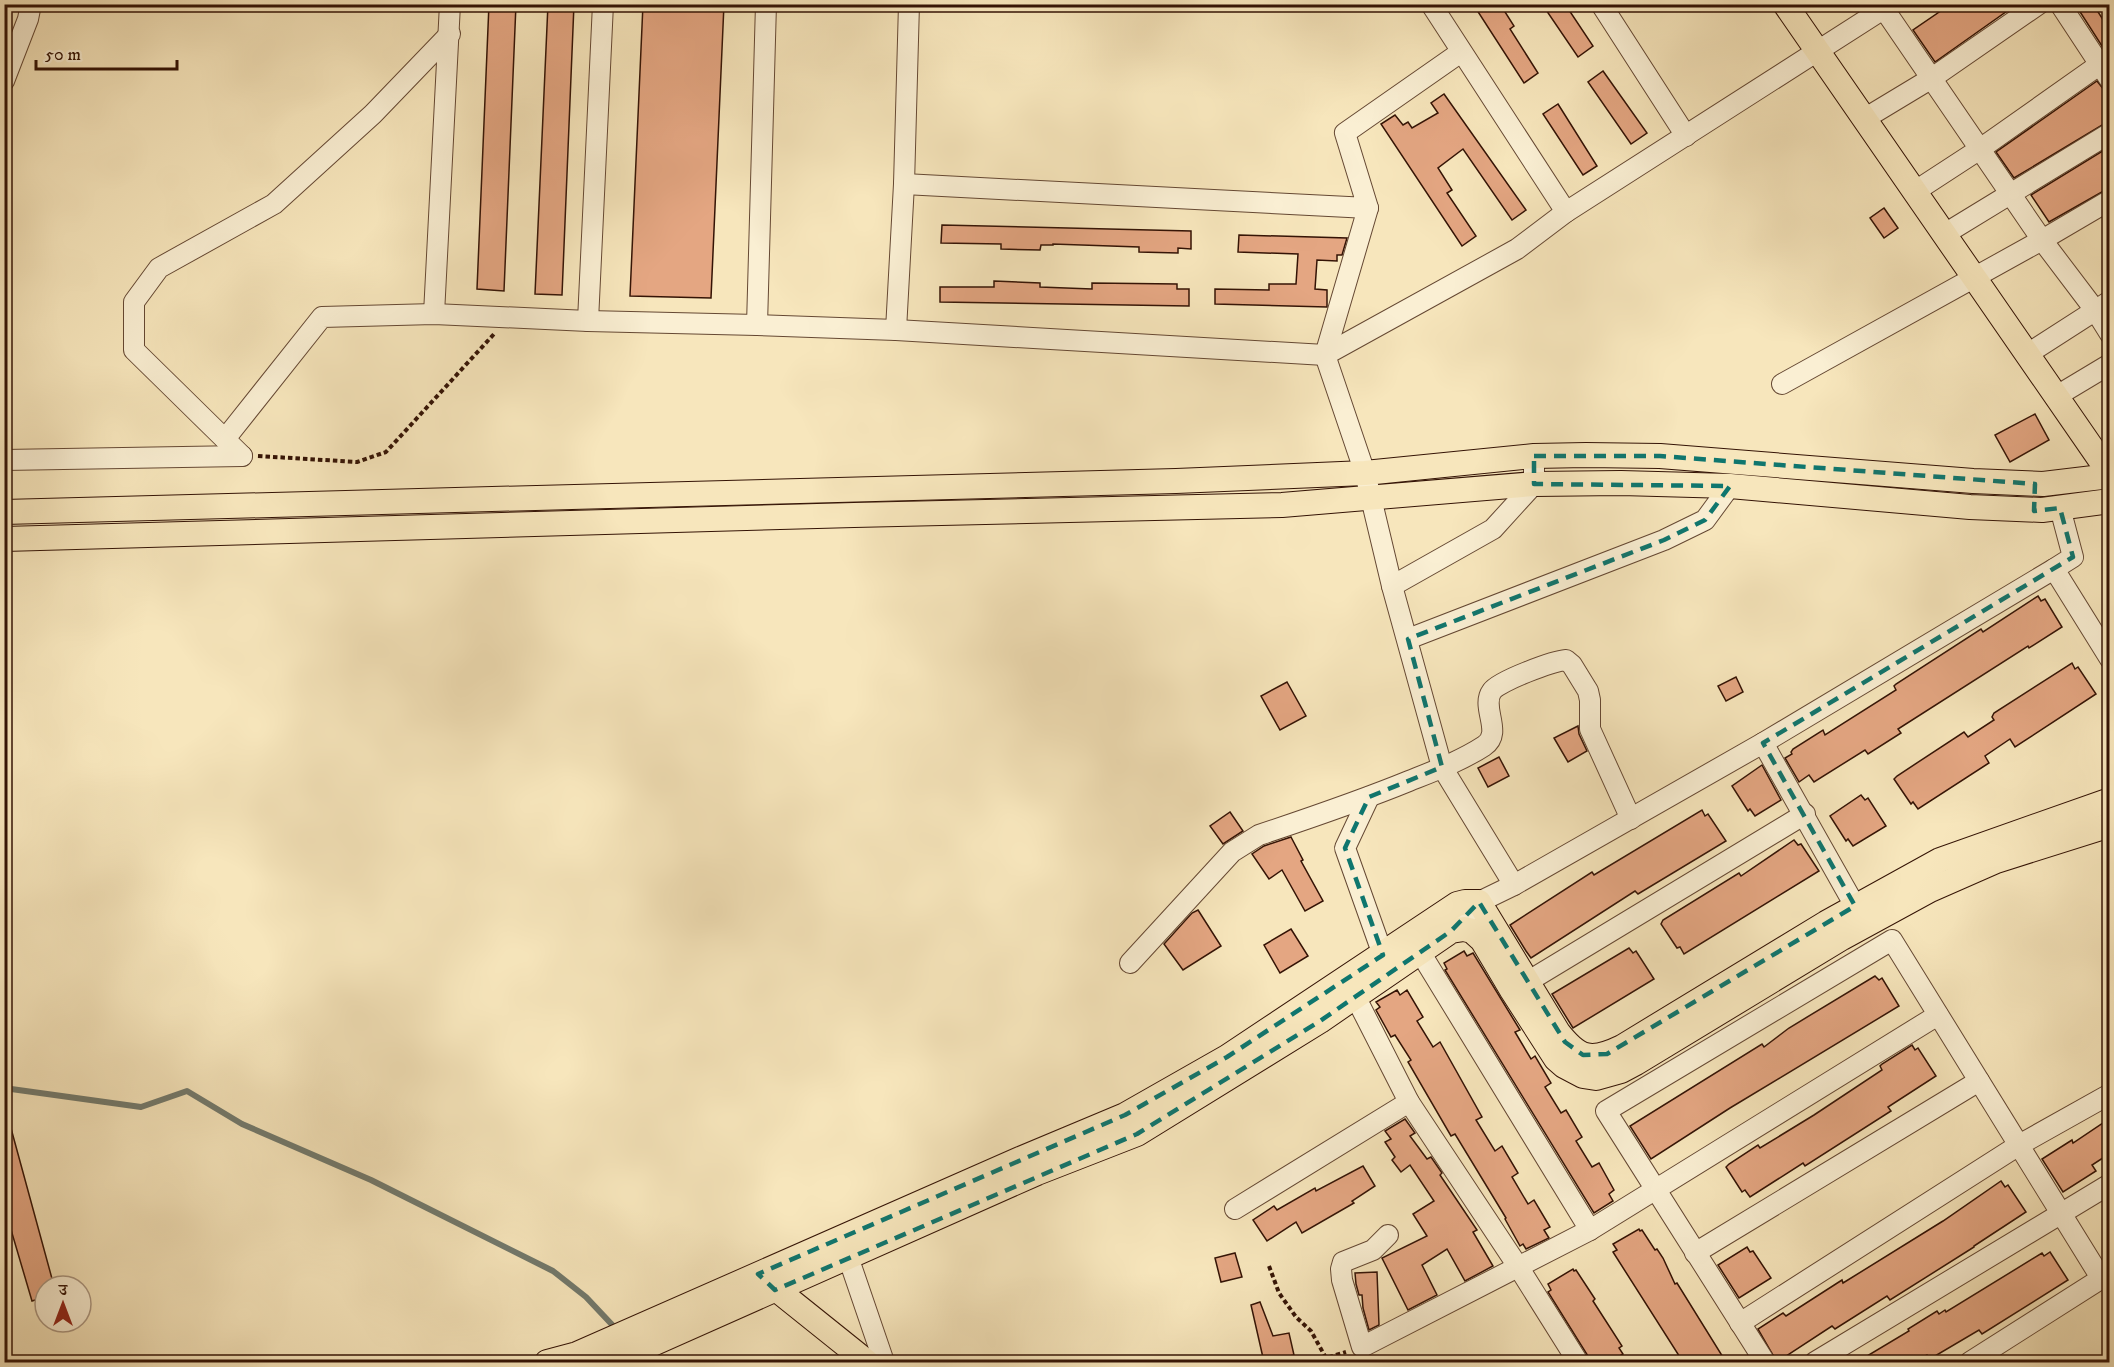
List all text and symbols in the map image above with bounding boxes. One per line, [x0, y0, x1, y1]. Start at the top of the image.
scale bar [36, 33, 177, 71]
text: 50 m [45, 44, 81, 66]
north arrow [33, 1274, 93, 1334]
text: उ [58, 1280, 69, 1300]

